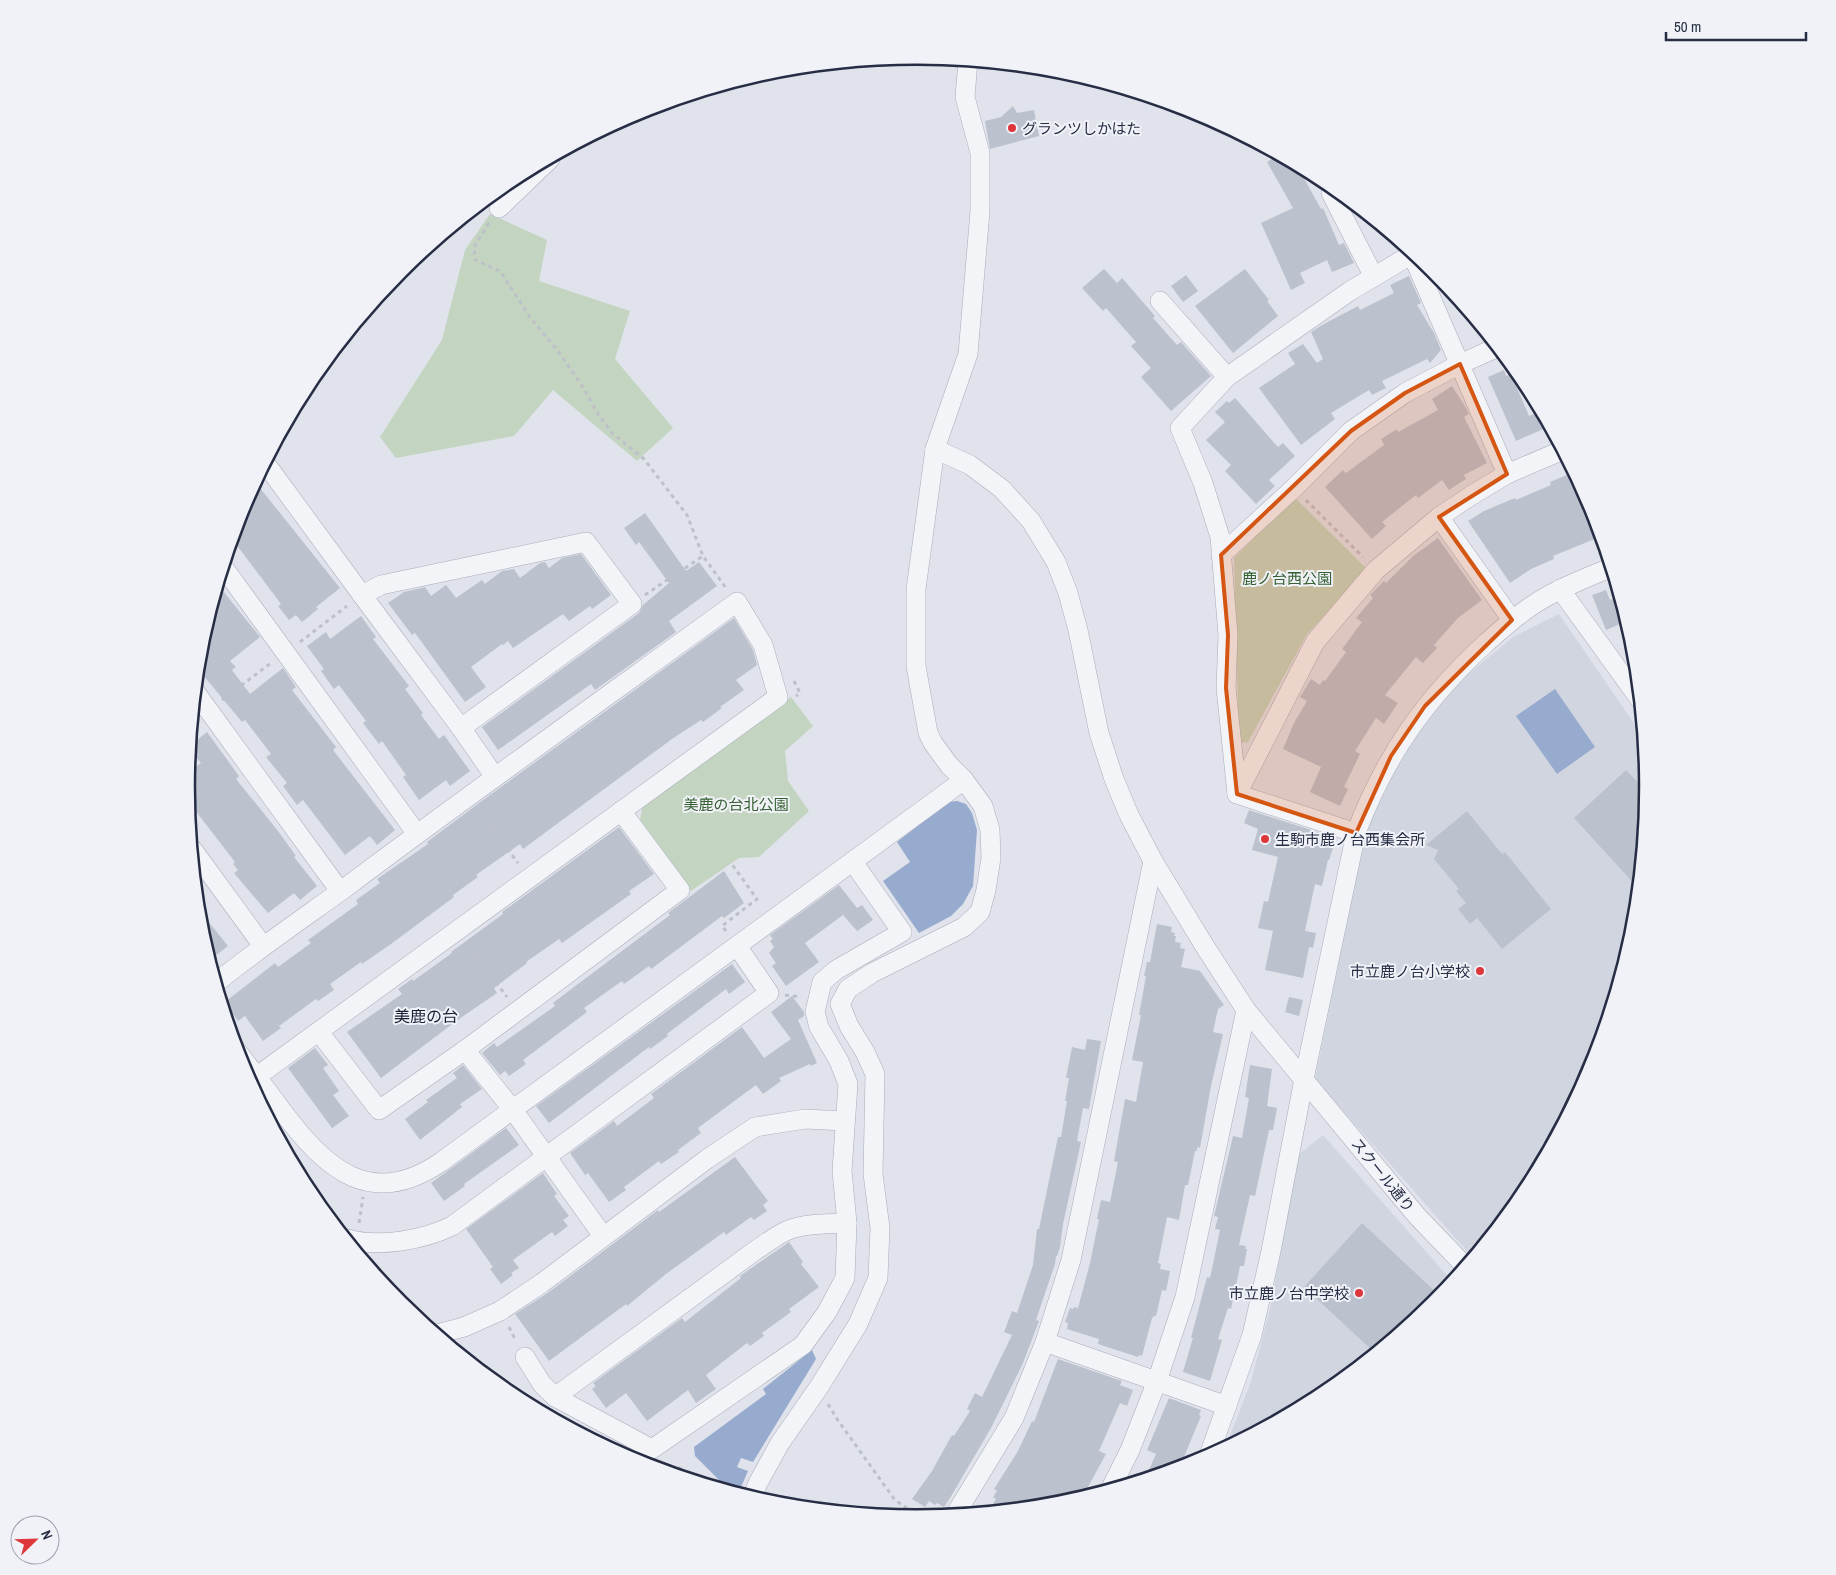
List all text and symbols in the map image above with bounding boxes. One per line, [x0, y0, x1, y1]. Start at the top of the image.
scale bar [1666, 10, 1806, 42]
text: 50 m [1674, 16, 1701, 37]
place label: グランツしかはた [1022, 118, 1141, 139]
marker: グランツしかはた [1006, 122, 1018, 134]
park label: 鹿ノ台西公園 [1242, 568, 1332, 589]
park label: 美鹿の台北公園 [683, 794, 789, 815]
place label: 生駒市鹿ノ台西集会所 [1275, 829, 1425, 850]
marker: 生駒市鹿ノ台西集会所 [1259, 833, 1271, 845]
place label: 市立鹿ノ台小学校 [1350, 961, 1470, 982]
marker: 市立鹿ノ台小学校 [1474, 965, 1486, 977]
district label: 美鹿の台 [394, 1005, 458, 1027]
street label: スクール通り [1347, 1133, 1419, 1217]
place label: 市立鹿ノ台中学校 [1229, 1283, 1349, 1304]
marker: 市立鹿ノ台中学校 [1353, 1287, 1365, 1299]
north arrow [10, 1515, 60, 1565]
text: N [37, 1528, 57, 1542]

